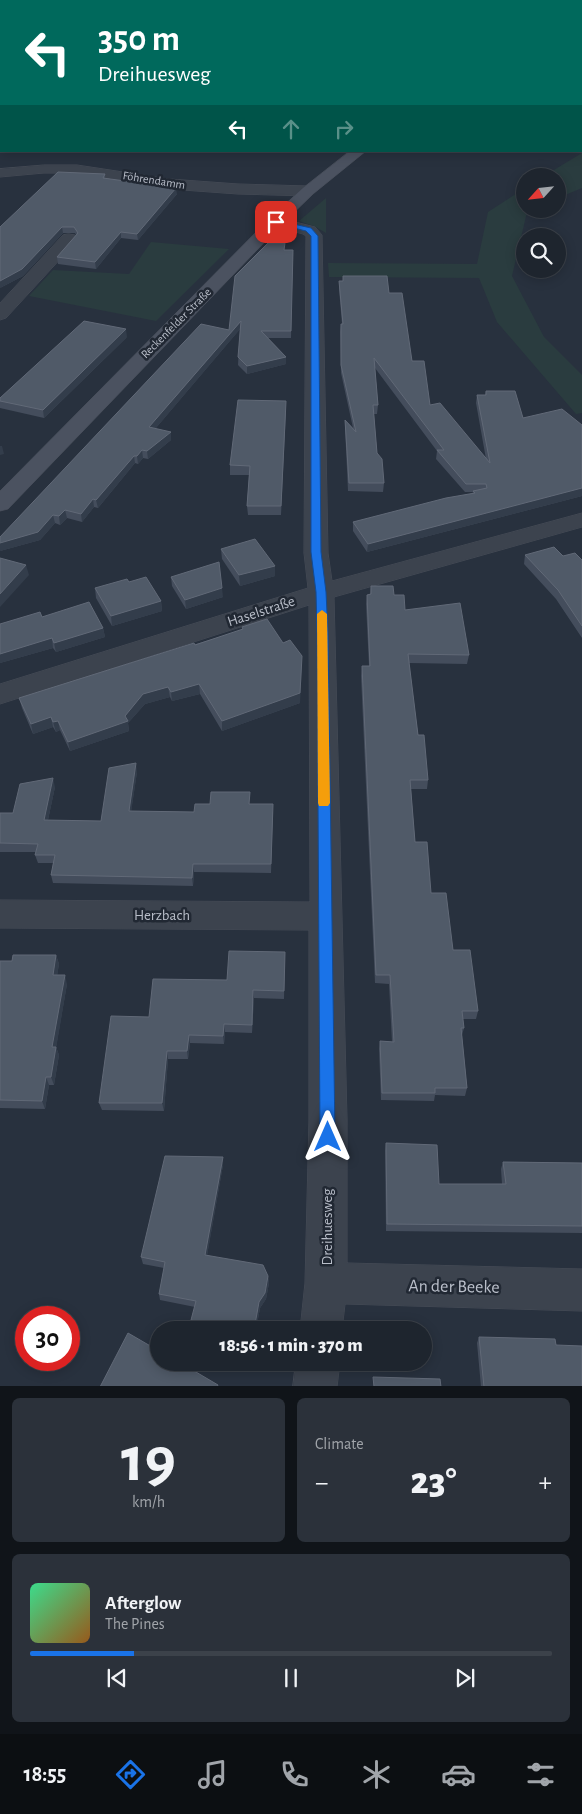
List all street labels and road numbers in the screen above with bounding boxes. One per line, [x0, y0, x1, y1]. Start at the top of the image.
street label: Föhrendamm [122, 169, 186, 191]
street label: Reckenfelder Straße [139, 286, 213, 360]
street label: Haselstraße [225, 593, 297, 629]
street label: Herzbach [134, 908, 190, 923]
street label: Dreihuesweg [320, 1188, 335, 1265]
street label: An der Beeke [408, 1277, 500, 1297]

